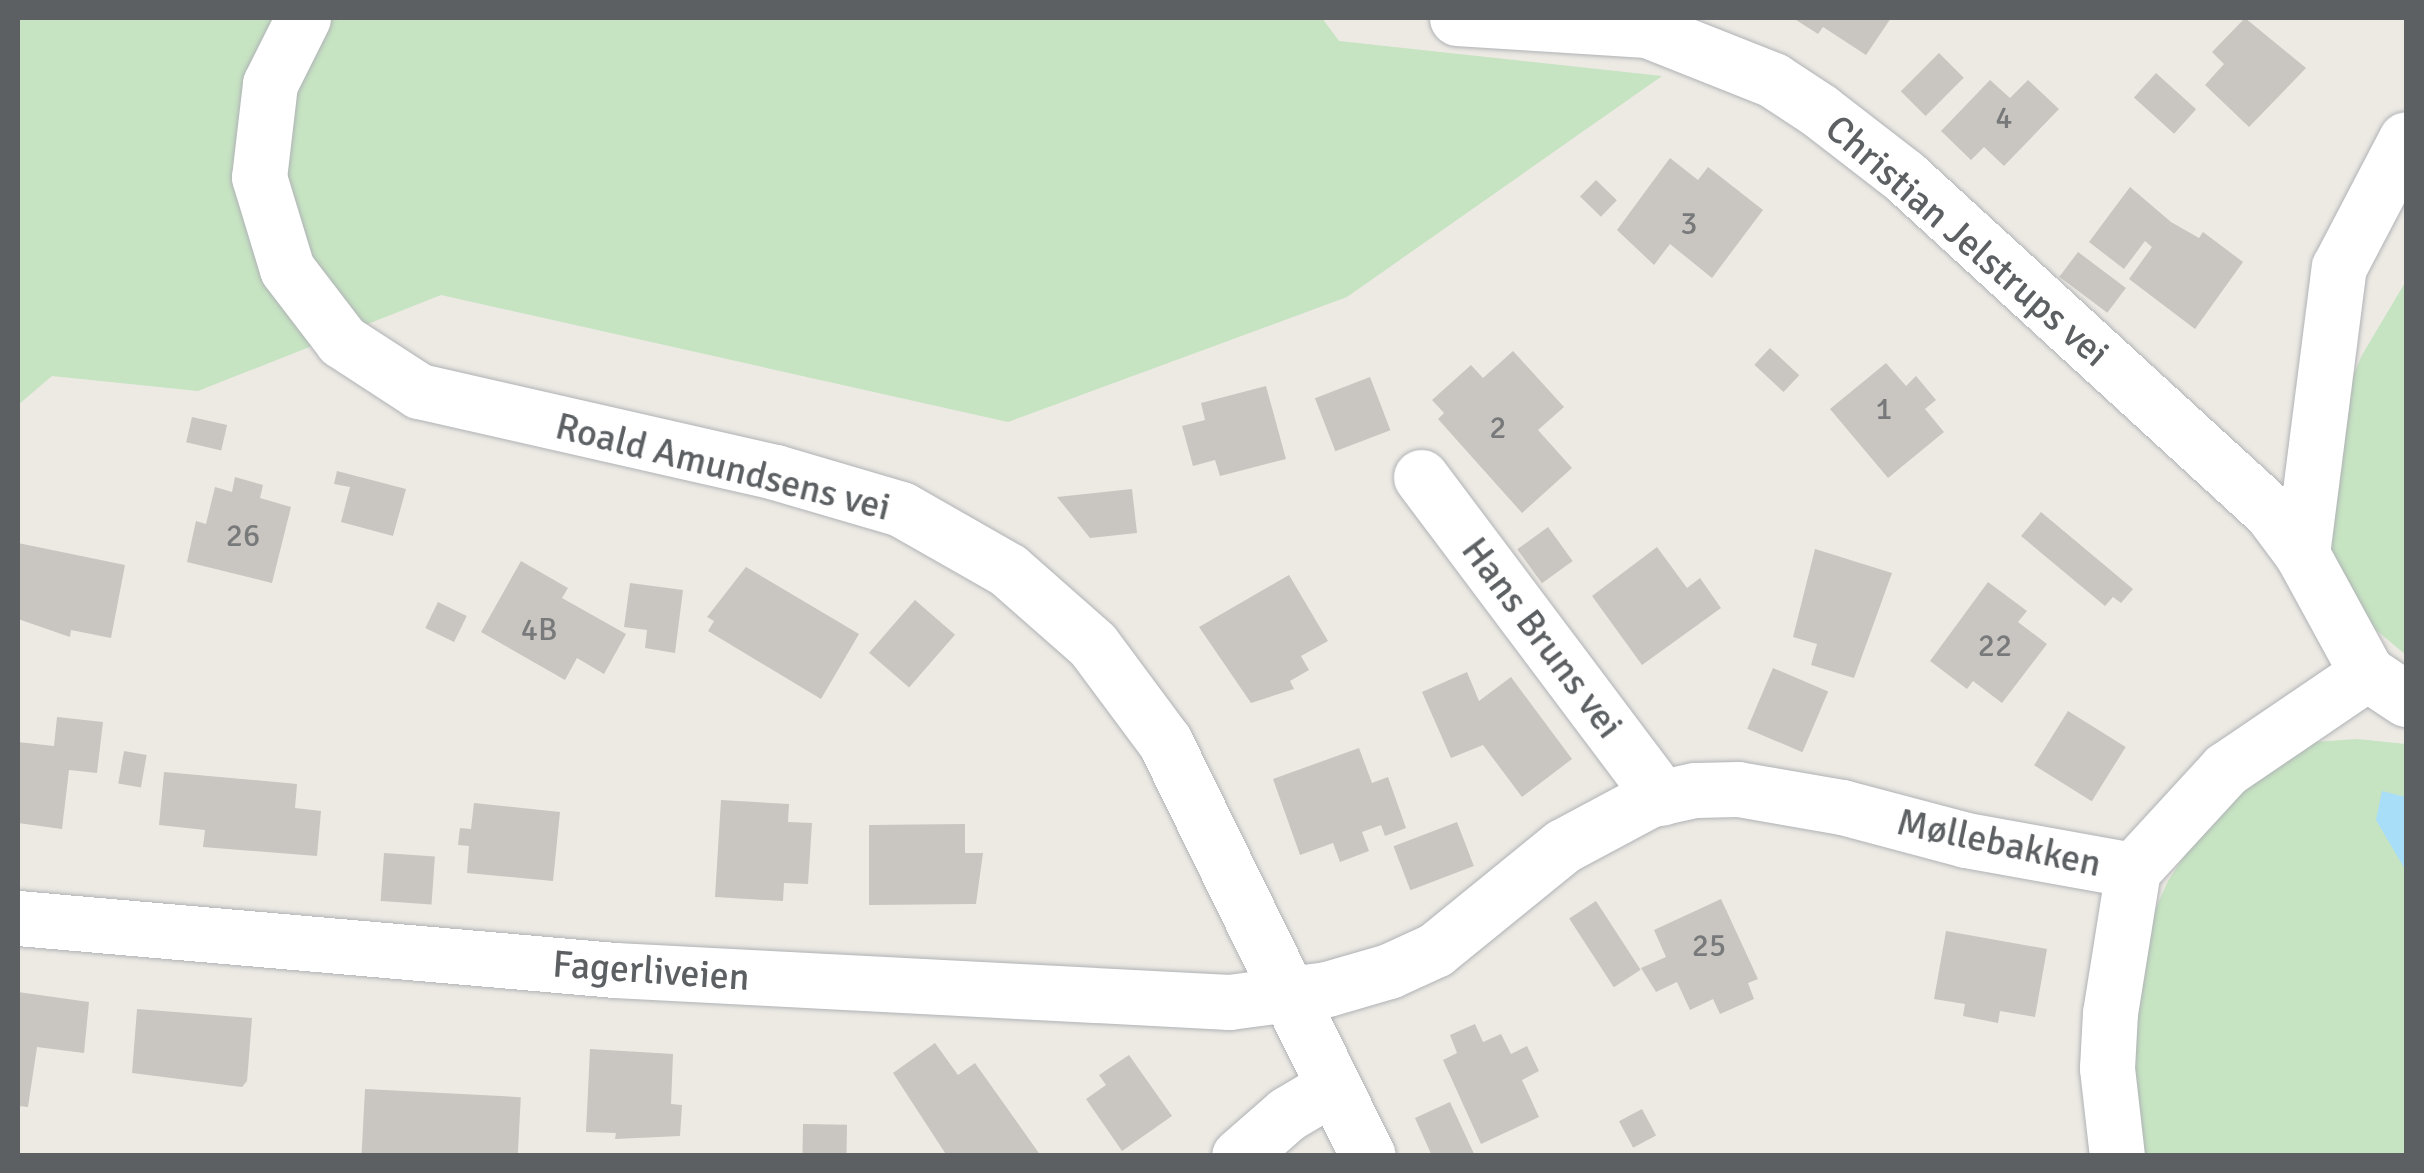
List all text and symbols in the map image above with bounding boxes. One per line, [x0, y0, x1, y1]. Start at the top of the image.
house number: 4 [1995, 99, 2013, 137]
street label: Christian Jelstrups vei [1816, 106, 2118, 376]
house number: 3 [1680, 205, 1698, 243]
house number: 1 [1875, 390, 1893, 428]
street label: Roald Amundsens vei [551, 403, 895, 531]
house number: 2 [1489, 409, 1507, 447]
house number: 26 [226, 517, 260, 555]
street label: Hans Bruns vei [1452, 529, 1632, 747]
house number: 4B [521, 611, 557, 649]
house number: 22 [1978, 627, 2012, 665]
street label: Møllebakken [1893, 799, 2105, 887]
house number: 25 [1692, 927, 1726, 965]
street label: Fagerliveien [551, 941, 751, 1001]

